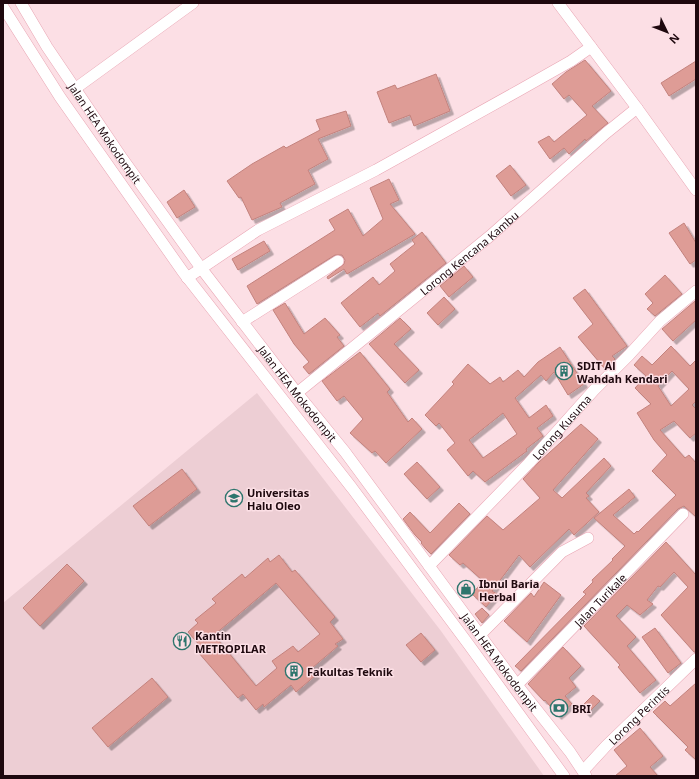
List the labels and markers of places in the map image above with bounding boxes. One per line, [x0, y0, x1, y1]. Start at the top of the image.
place label: SDIT Al Wahdah Kendari [577, 358, 667, 386]
building icon: SDIT Al Wahdah Kendari [554, 361, 574, 381]
place label: Universitas Halu Oleo [247, 485, 310, 513]
school or university icon: Universitas Halu Oleo [224, 488, 244, 508]
place label: Ibnul Baria Herbal [479, 576, 539, 604]
shop icon: Ibnul Baria Herbal [456, 579, 476, 599]
place label: Kantin METROPILAR [195, 628, 267, 656]
restaurant icon: Kantin METROPILAR [172, 631, 192, 651]
building icon: Fakultas Teknik [284, 661, 304, 681]
place label: Fakultas Teknik [307, 664, 393, 679]
bank icon: BRI [549, 698, 569, 718]
place label: BRI [572, 701, 591, 716]

